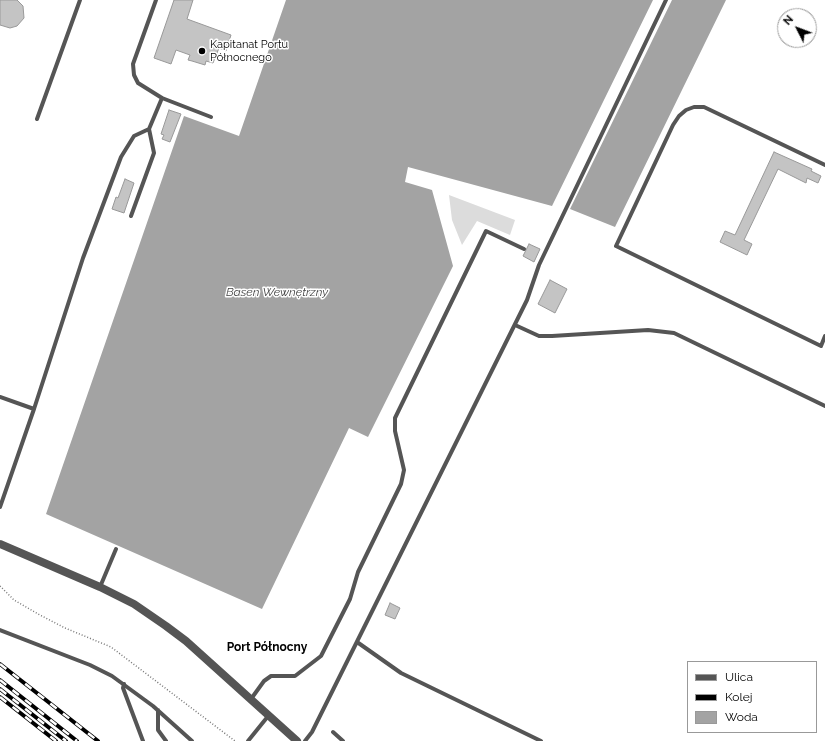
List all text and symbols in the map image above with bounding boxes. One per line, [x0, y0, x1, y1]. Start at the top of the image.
north arrow [777, 8, 817, 48]
text: N [781, 13, 796, 28]
place label: Kapitanat Portu Północnego [210, 38, 288, 64]
marker: Kapitanat Portu Północnego [197, 46, 207, 56]
water label: Basen Wewnętrzny [226, 285, 328, 299]
district label: Port Północny [227, 640, 307, 654]
legend [687, 661, 817, 733]
text: Ulica [725, 670, 753, 684]
text: Kolej [725, 690, 753, 704]
text: Woda [725, 710, 758, 724]

